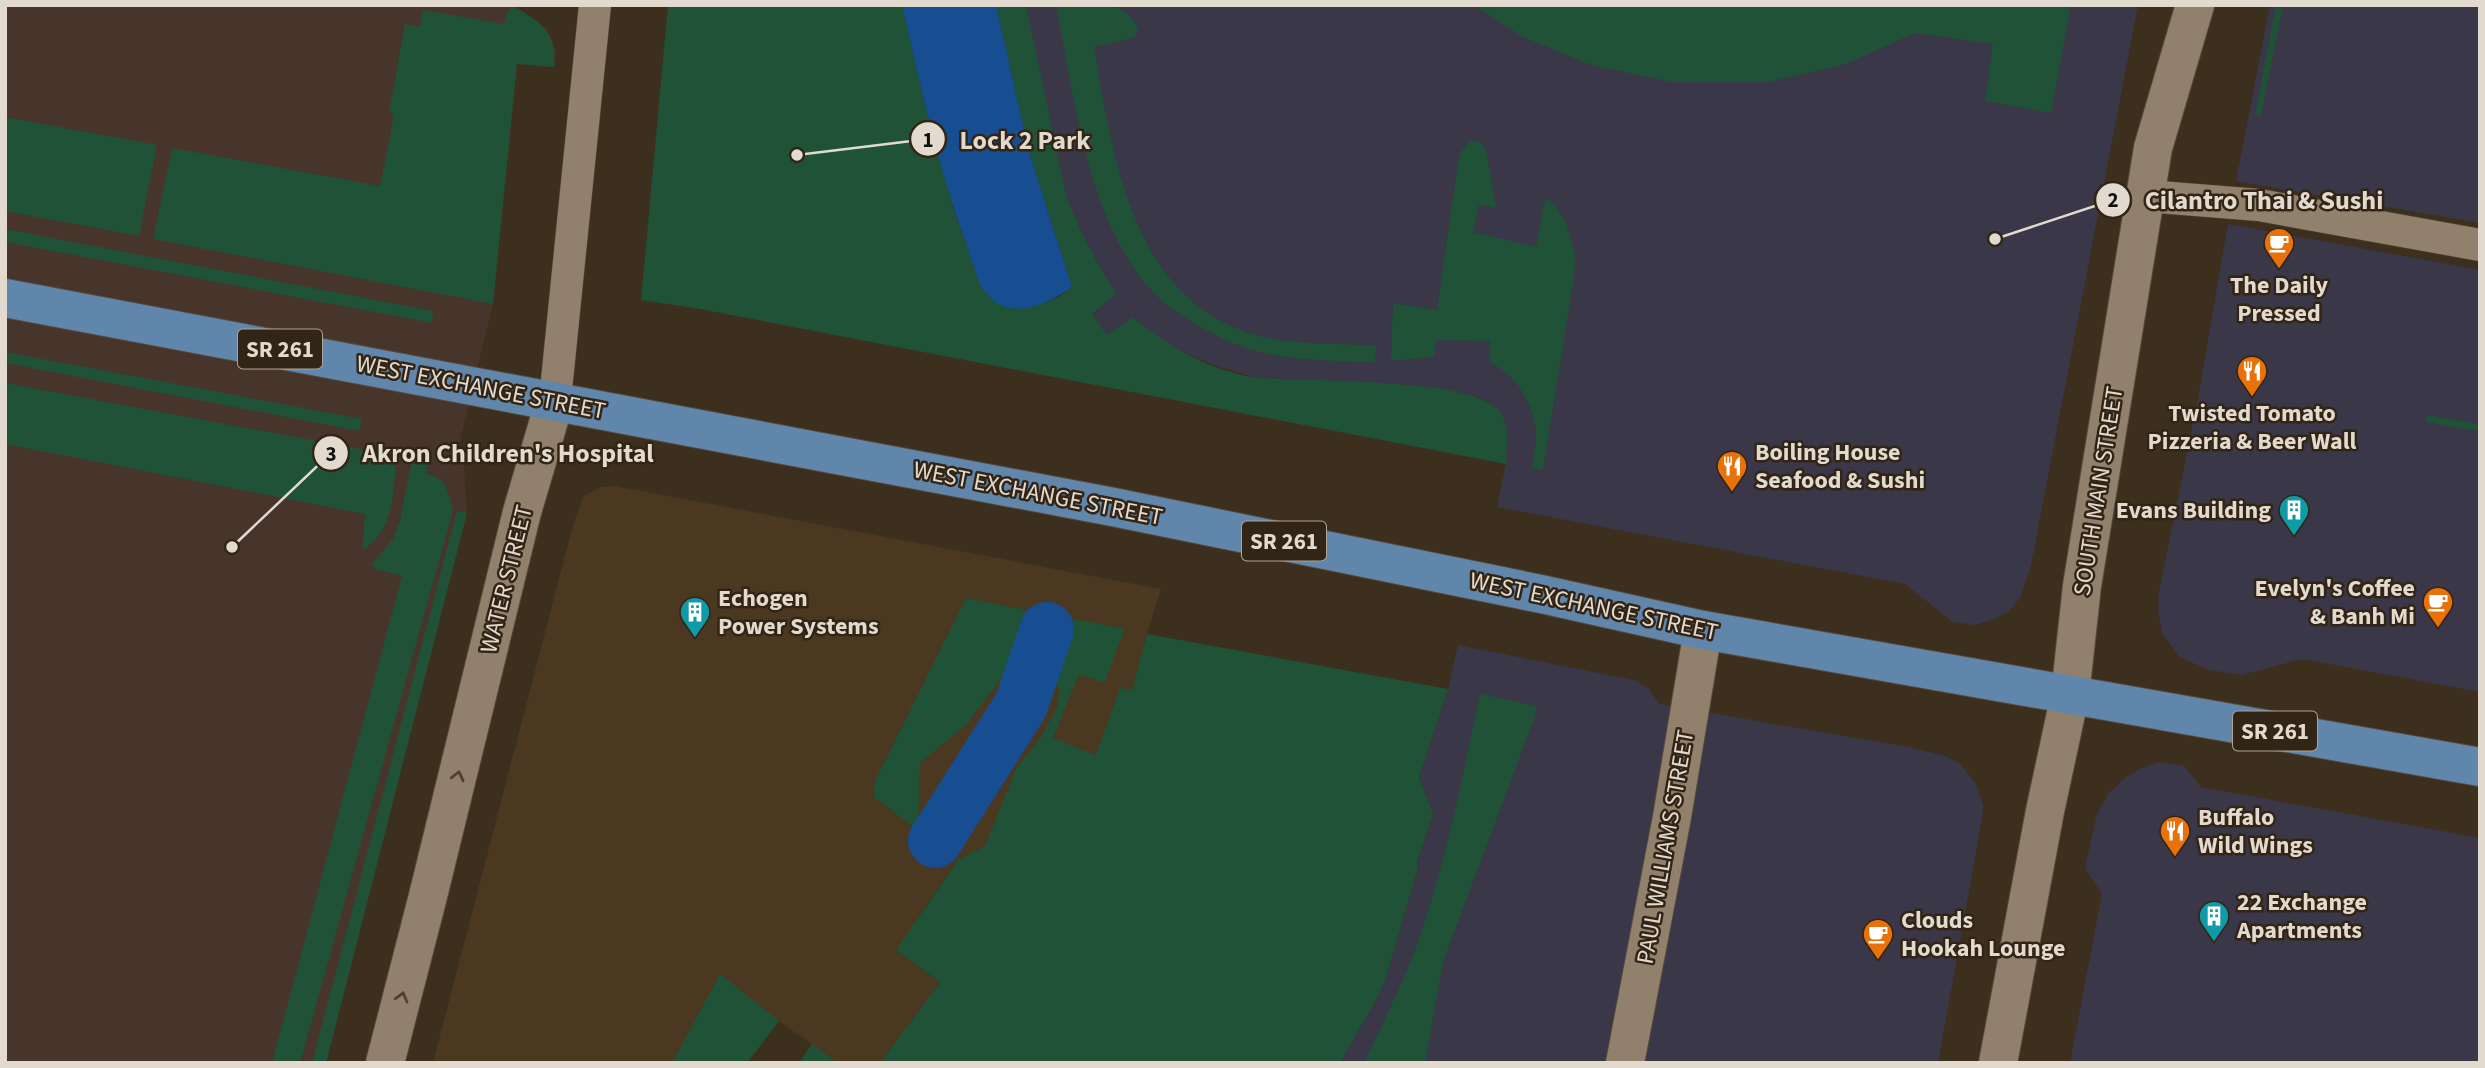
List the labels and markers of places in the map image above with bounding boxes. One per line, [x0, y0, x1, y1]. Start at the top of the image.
callout: Lock 2 Park [910, 116, 1104, 163]
callout: Cilantro Thai & Sushi [2095, 176, 2397, 223]
cafe icon: The Daily Pressed [2262, 226, 2296, 270]
place label: The Daily Pressed [2230, 268, 2329, 331]
restaurant icon: Twisted Tomato Pizzeria & Beer Wall [2235, 354, 2269, 398]
place label: Twisted Tomato Pizzeria & Beer Wall [2148, 396, 2357, 459]
callout: Akron Children's Hospital [314, 430, 668, 477]
place label: Boiling House Seafood & Sushi [1755, 435, 1925, 498]
restaurant icon: Boiling House Seafood & Sushi [1715, 449, 1749, 493]
place label: Evans Building [2116, 493, 2271, 528]
building icon: Evans Building [2277, 493, 2311, 537]
place label: Evelyn's Coffee & Banh Mi [2254, 571, 2415, 634]
place label: Echogen Power Systems [718, 581, 879, 644]
cafe icon: Evelyn's Coffee & Banh Mi [2421, 585, 2455, 629]
building icon: Echogen Power Systems [678, 595, 712, 639]
place label: Buffalo Wild Wings [2198, 800, 2313, 863]
restaurant icon: Buffalo Wild Wings [2158, 814, 2192, 858]
place label: 22 Exchange Apartments [2236, 885, 2367, 948]
building icon: 22 Exchange Apartments [2197, 899, 2231, 943]
place label: Clouds Hookah Lounge [1901, 903, 2065, 966]
cafe icon: Clouds Hookah Lounge [1861, 917, 1895, 961]

